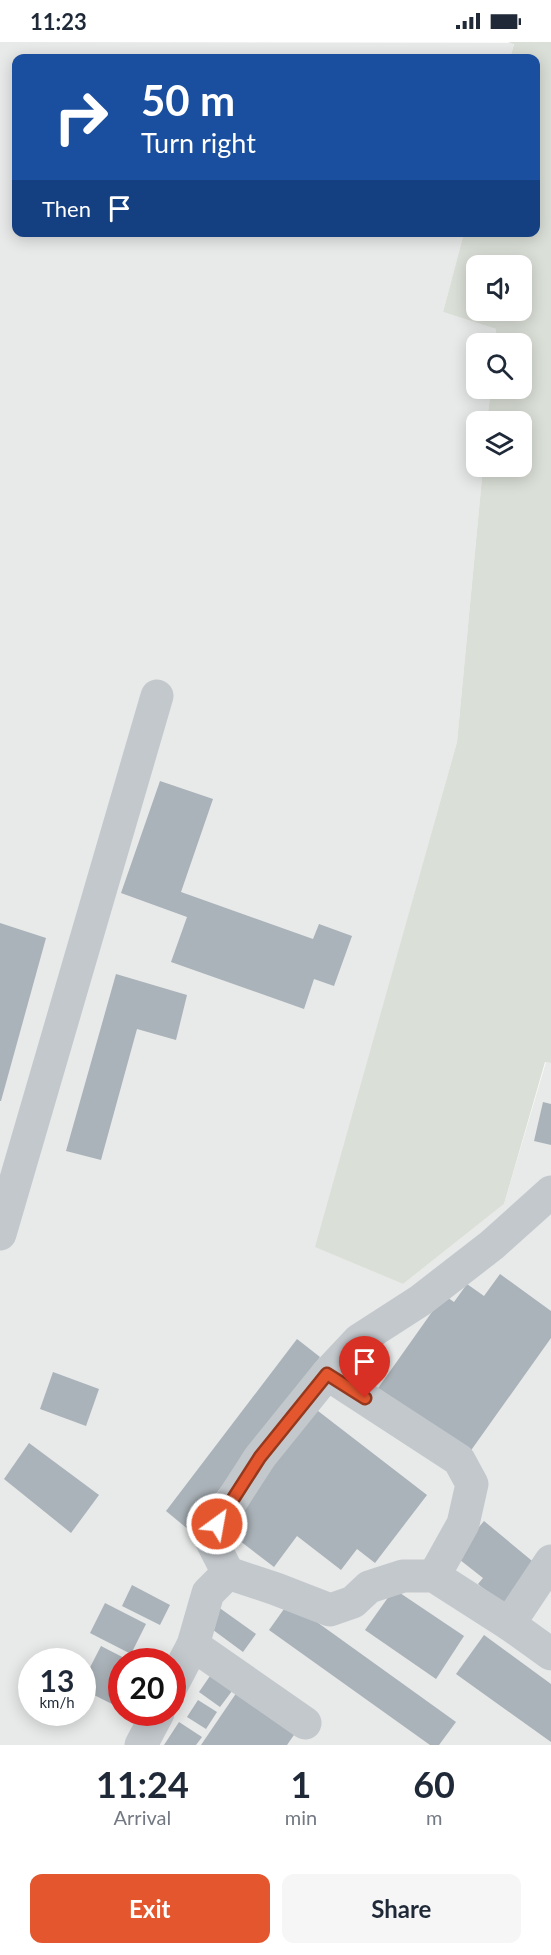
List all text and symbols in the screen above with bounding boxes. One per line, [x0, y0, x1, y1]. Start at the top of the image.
text: 11:23 [30, 8, 87, 35]
text: 50 m [141, 75, 235, 125]
icon: right [42, 78, 120, 156]
text: Turn right [141, 126, 256, 159]
icon: arrive [103, 192, 136, 225]
text: Then [42, 195, 91, 222]
map controls [466, 255, 532, 477]
button: sound [466, 255, 532, 321]
button: search [466, 333, 532, 399]
button: layers [466, 411, 532, 477]
pin [339, 1336, 390, 1398]
icon: arrive [348, 1345, 381, 1378]
position arrow [185, 1492, 249, 1556]
speed limit sign: 20 [108, 1648, 186, 1726]
text: 13 [40, 1662, 74, 1698]
text: km/h [39, 1693, 75, 1711]
text: 11:24 [96, 1762, 189, 1806]
text: 1 [291, 1762, 311, 1806]
text: 60 [413, 1762, 455, 1806]
text: Arrival [114, 1805, 171, 1829]
text: min [285, 1805, 317, 1829]
text: m [426, 1805, 442, 1829]
button: Exit [30, 1874, 270, 1943]
button: Share [282, 1874, 521, 1943]

